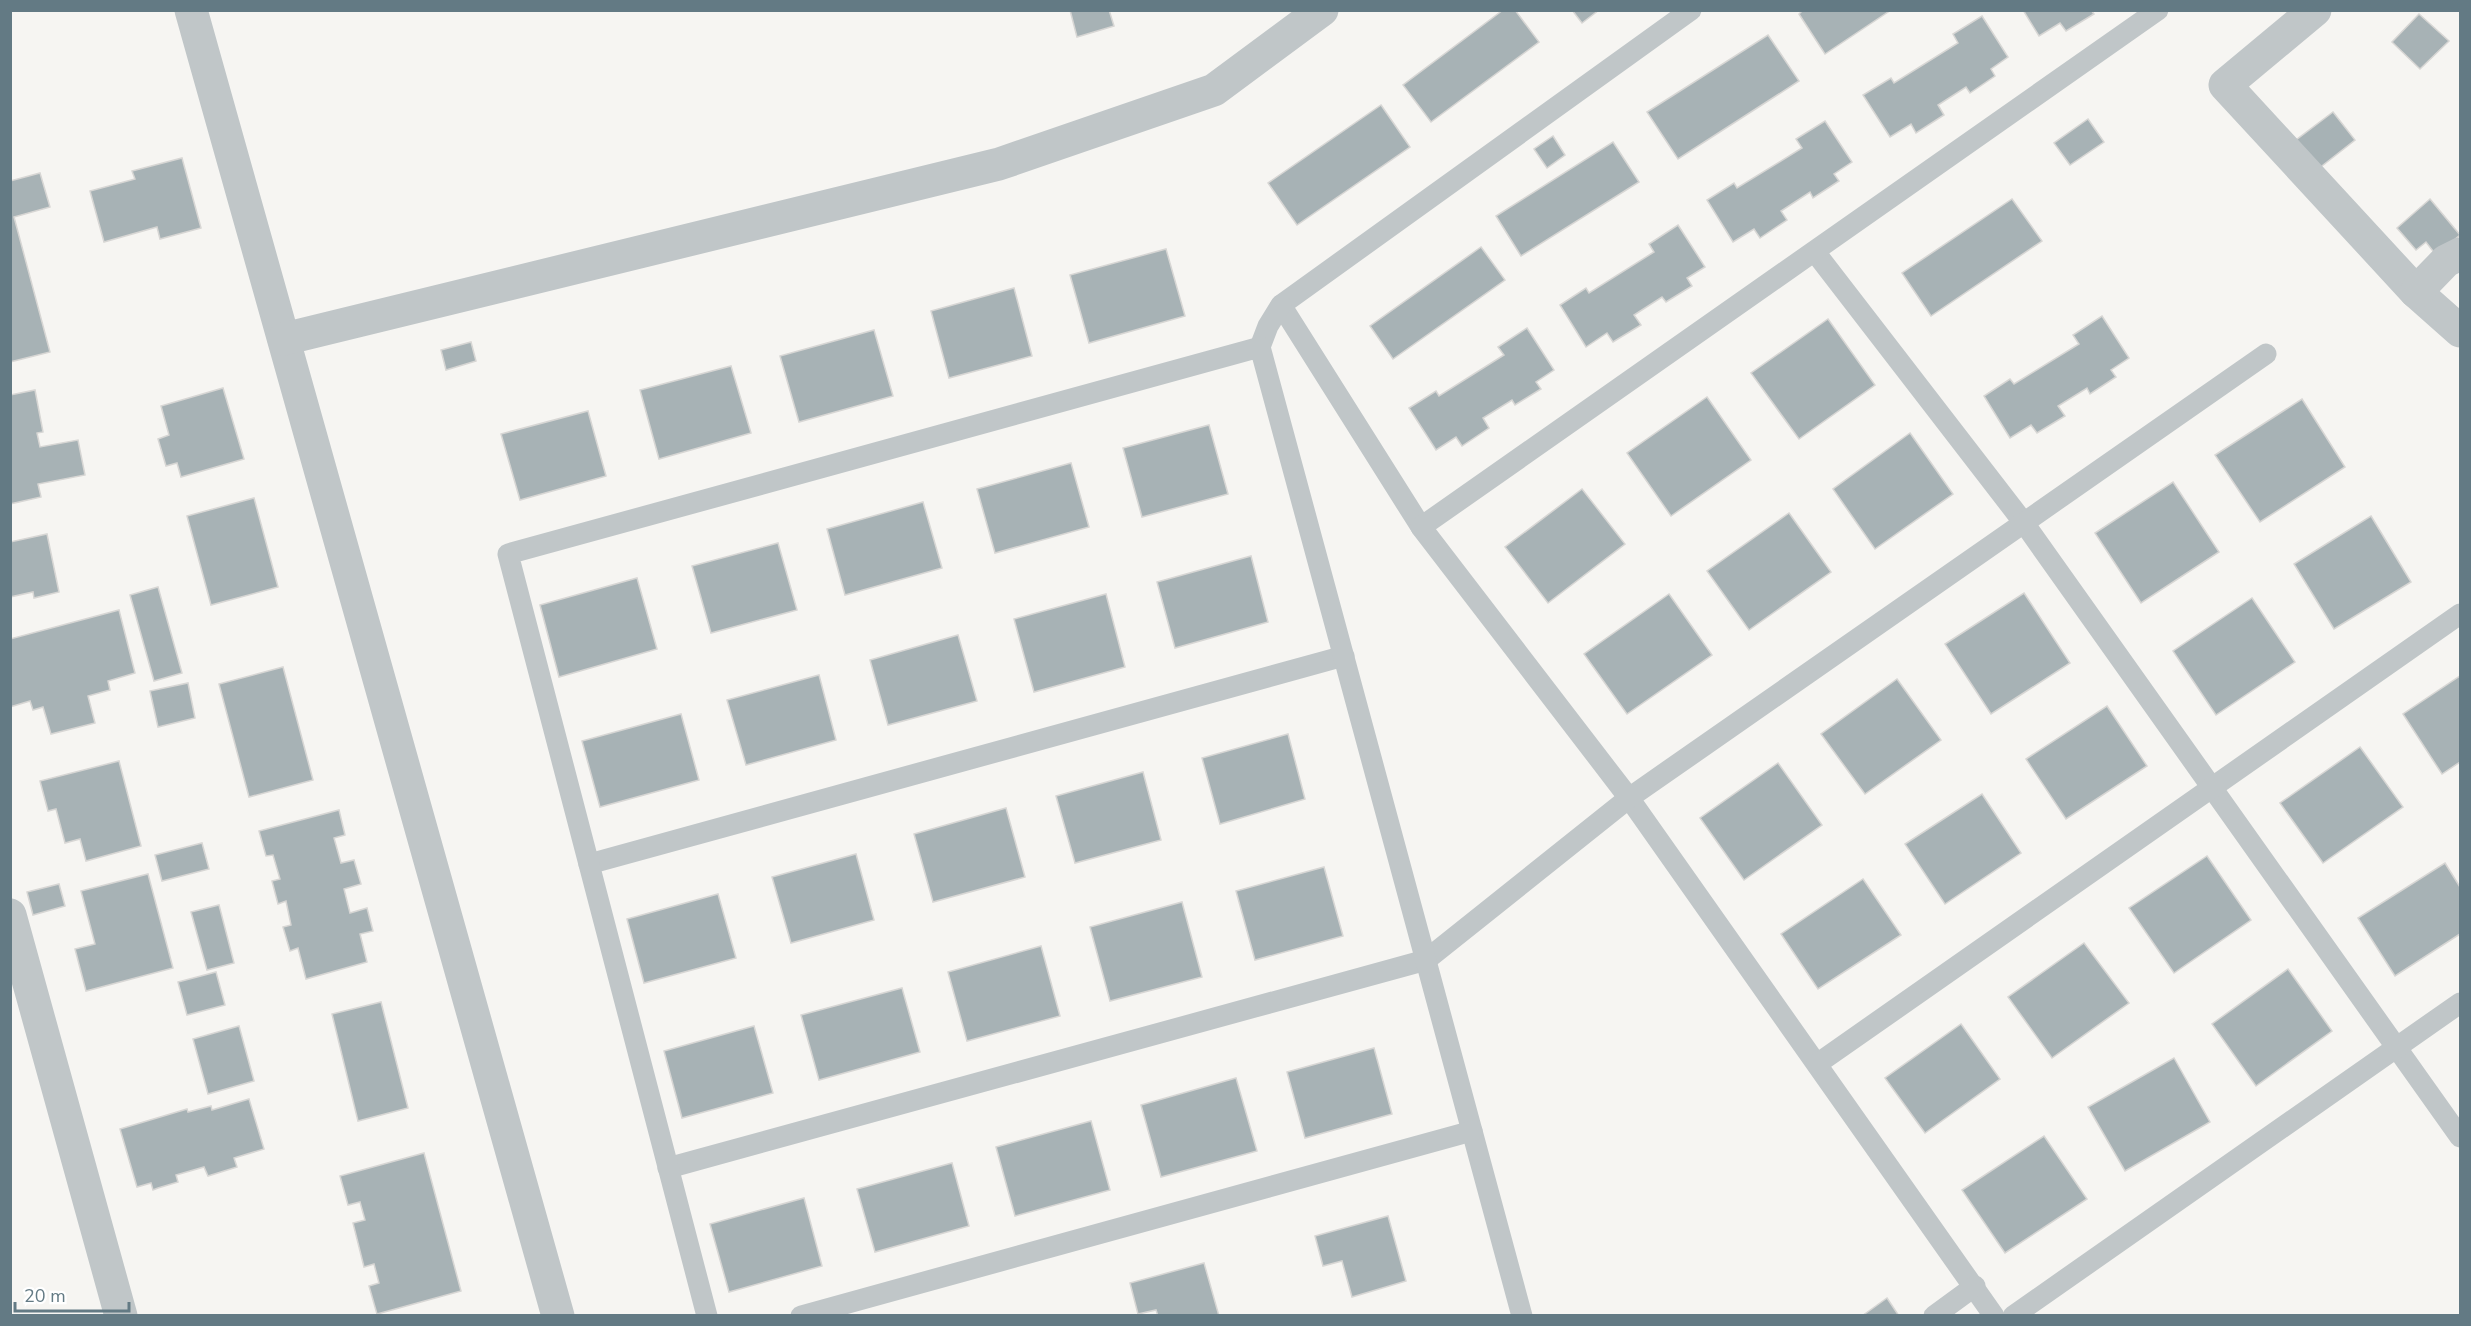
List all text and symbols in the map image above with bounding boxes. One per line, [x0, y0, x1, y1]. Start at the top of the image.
scale bar [15, 1275, 129, 1313]
text: 20 m [24, 1284, 66, 1308]

